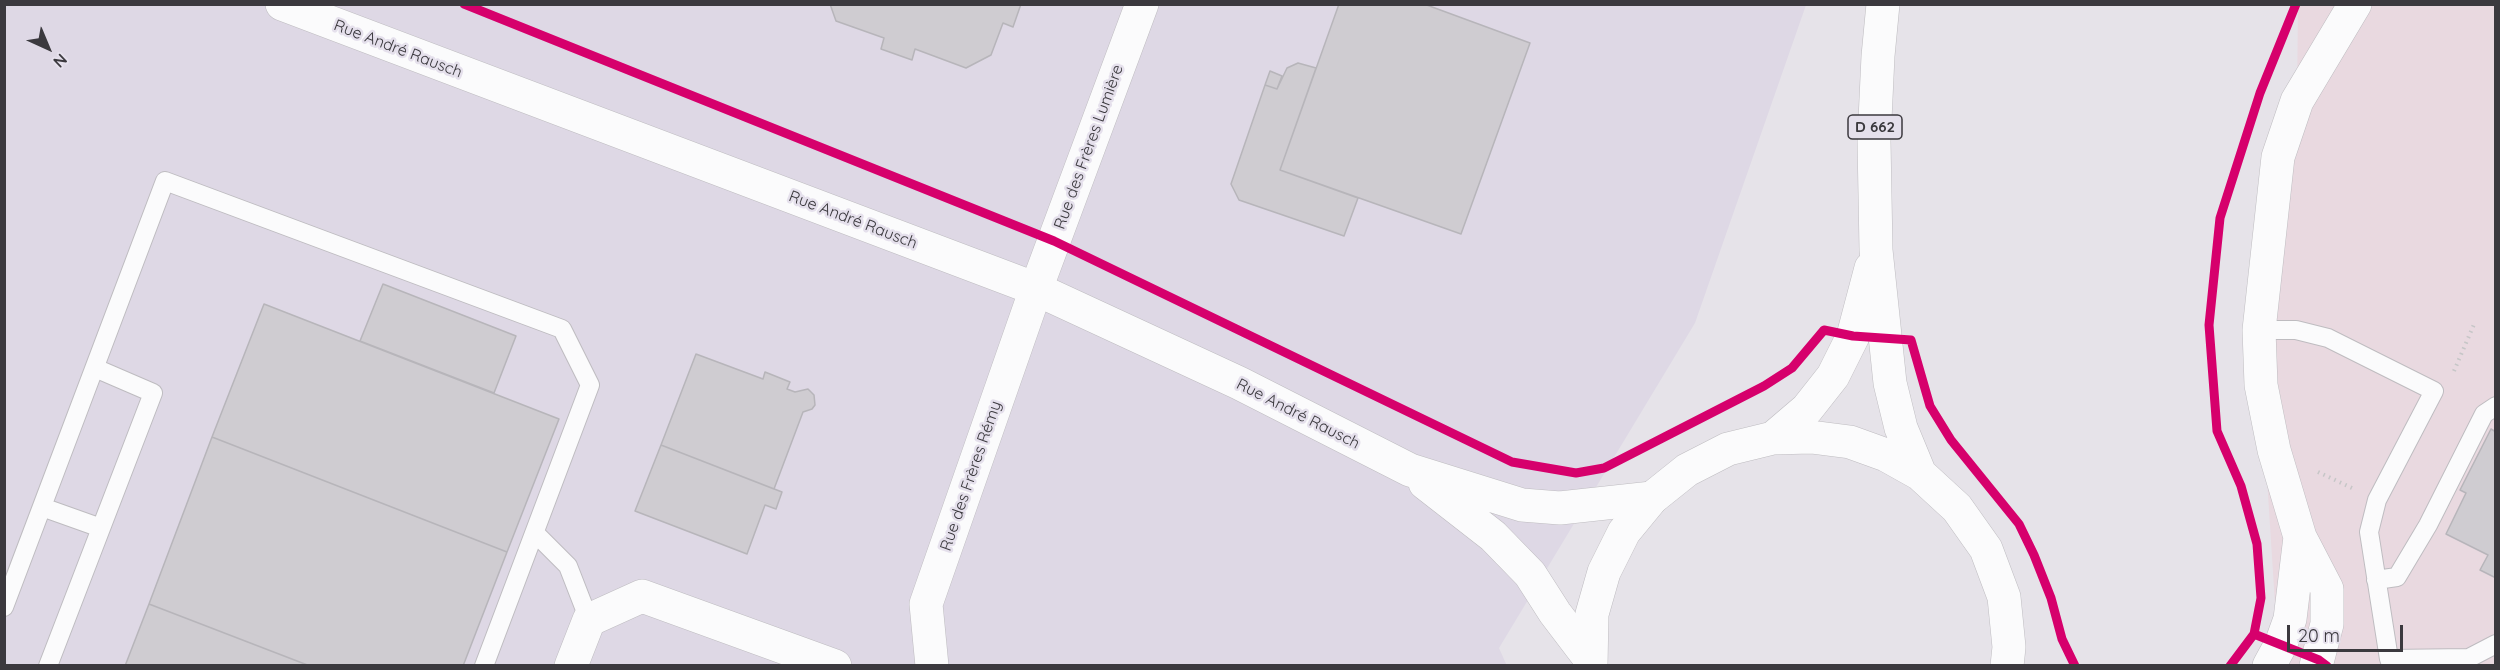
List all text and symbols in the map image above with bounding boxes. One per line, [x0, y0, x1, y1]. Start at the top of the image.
street label: Rue André Rausch [331, 16, 465, 82]
north arrow [18, 18, 78, 78]
text: N [49, 50, 72, 72]
street label: Rue des Frères Lumière [1050, 62, 1128, 232]
road number: D 662 [1848, 115, 1902, 139]
street label: Rue André Rausch [786, 187, 920, 253]
street label: Rue André Rausch [1233, 375, 1363, 453]
street label: Rue des Frères Rémy [936, 398, 1006, 554]
scale bar [2290, 613, 2406, 651]
text: 20 m [2298, 624, 2340, 647]

